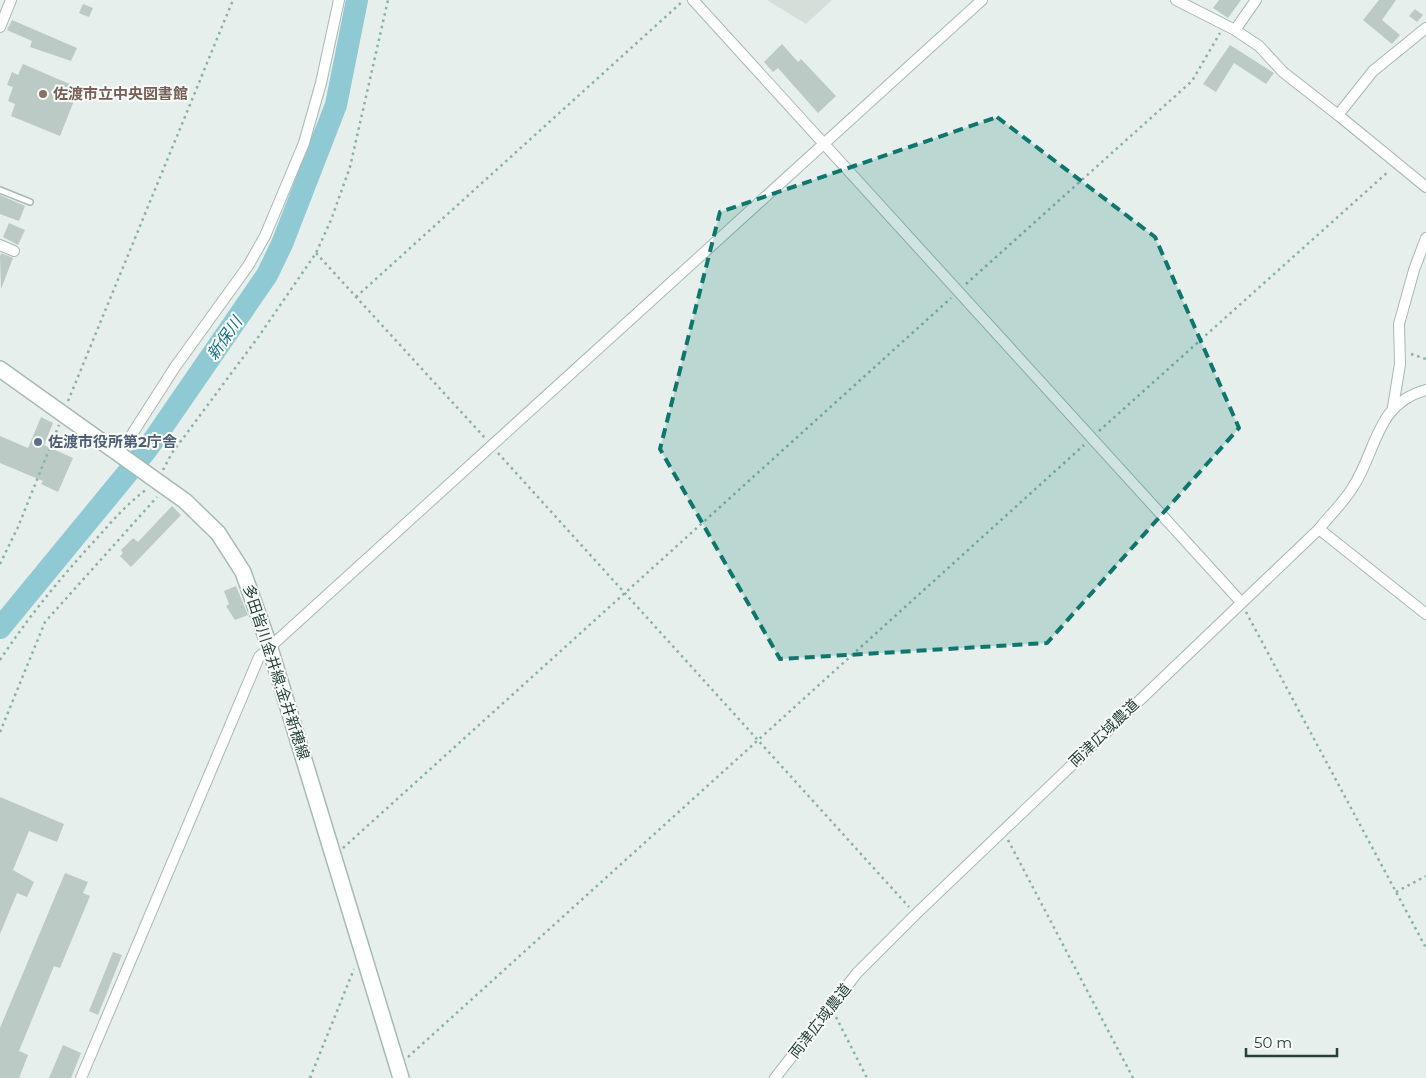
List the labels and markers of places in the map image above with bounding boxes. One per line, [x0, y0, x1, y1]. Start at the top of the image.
place label: 佐渡市立中央図書館 [53, 84, 188, 103]
marker: 佐渡市立中央図書館 [37, 88, 49, 100]
place label: 佐渡市役所第2庁舎 [48, 432, 178, 451]
marker: 佐渡市役所第2庁舎 [32, 436, 44, 448]

